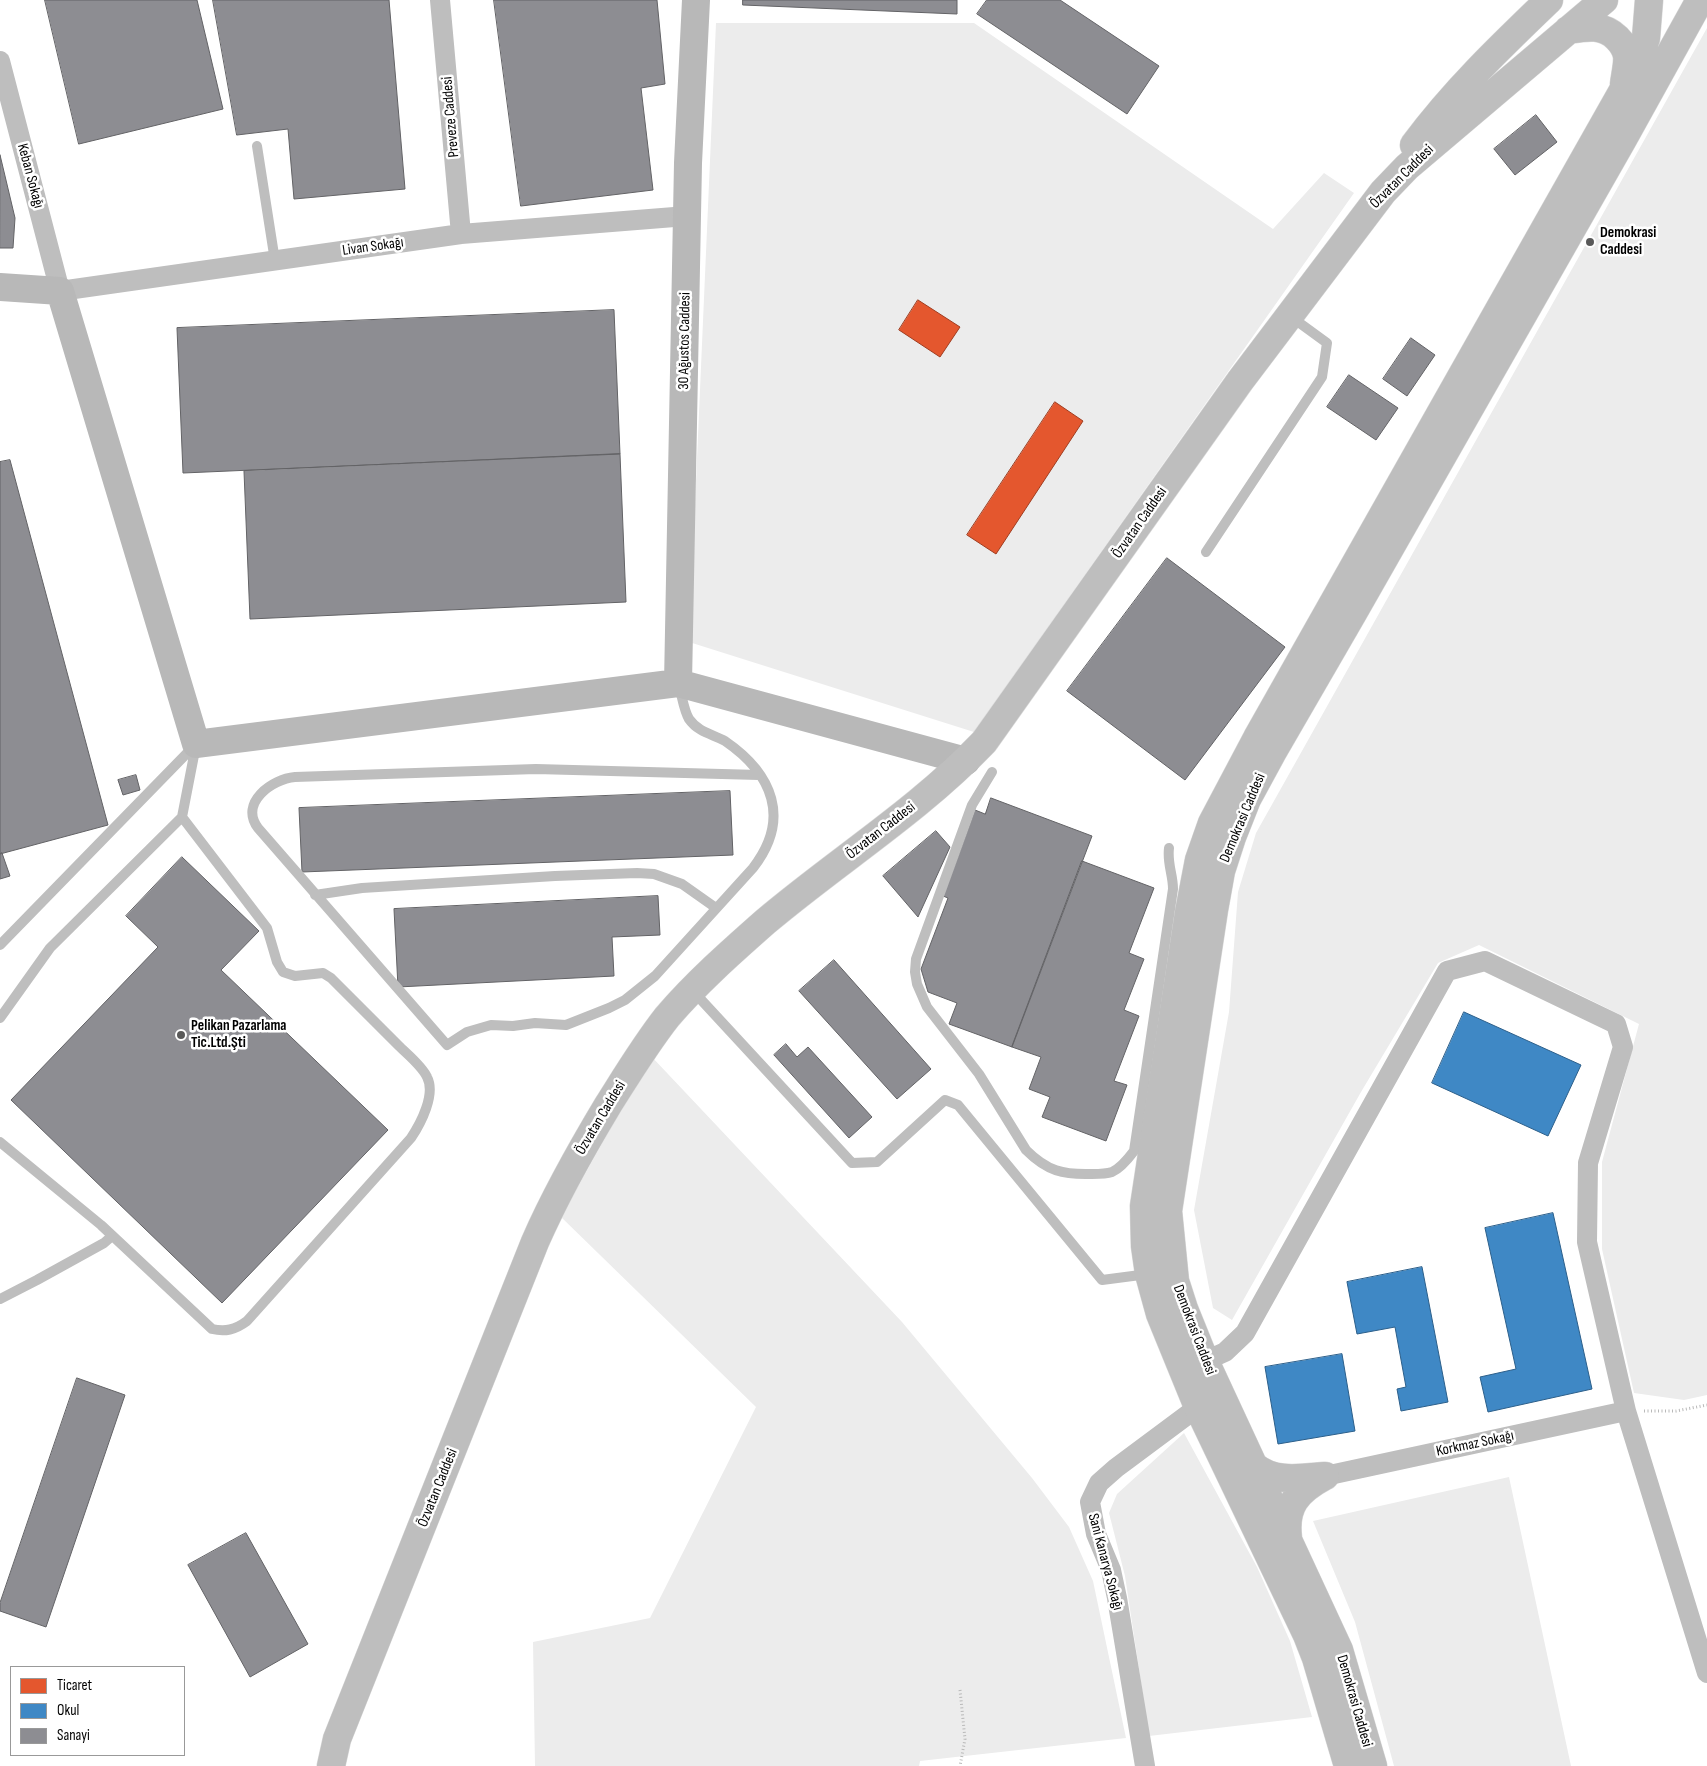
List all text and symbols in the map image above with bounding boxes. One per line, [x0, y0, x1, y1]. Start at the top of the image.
street label: Preveze Caddesi [438, 76, 464, 158]
street label: Özvatan Caddesi [1366, 141, 1438, 213]
street label: Keban Sokağı [13, 142, 47, 210]
place label: Demokrasi Caddesi [1600, 224, 1656, 259]
street label: Livan Sokağı [341, 234, 405, 260]
marker: Demokrasi Caddesi [1584, 236, 1596, 248]
street label: 30 Ağustos Caddesi [675, 292, 695, 390]
street label: Özvatan Caddesi [1109, 484, 1171, 562]
street label: Demokrasi Caddesi [1216, 771, 1270, 865]
street label: Özvatan Caddesi [843, 798, 919, 864]
place label: Pelikan Pazarlama Tic.Ltd.Şti [191, 1017, 286, 1052]
marker: Pelikan Pazarlama Tic.Ltd.Şti [175, 1029, 187, 1041]
street label: Özvatan Caddesi [572, 1078, 630, 1158]
street label: Demokrasi Caddesi [1169, 1282, 1219, 1378]
street label: Korkmaz Sokağı [1435, 1427, 1515, 1461]
street label: Özvatan Caddesi [414, 1446, 462, 1530]
street label: Sani Kanarya Sokağı [1083, 1512, 1127, 1612]
street label: Demokrasi Caddesi [1332, 1653, 1376, 1749]
legend [10, 1666, 185, 1756]
text: Ticaret [57, 1676, 92, 1695]
text: Okul [57, 1701, 79, 1720]
text: Sanayi [57, 1726, 90, 1745]

